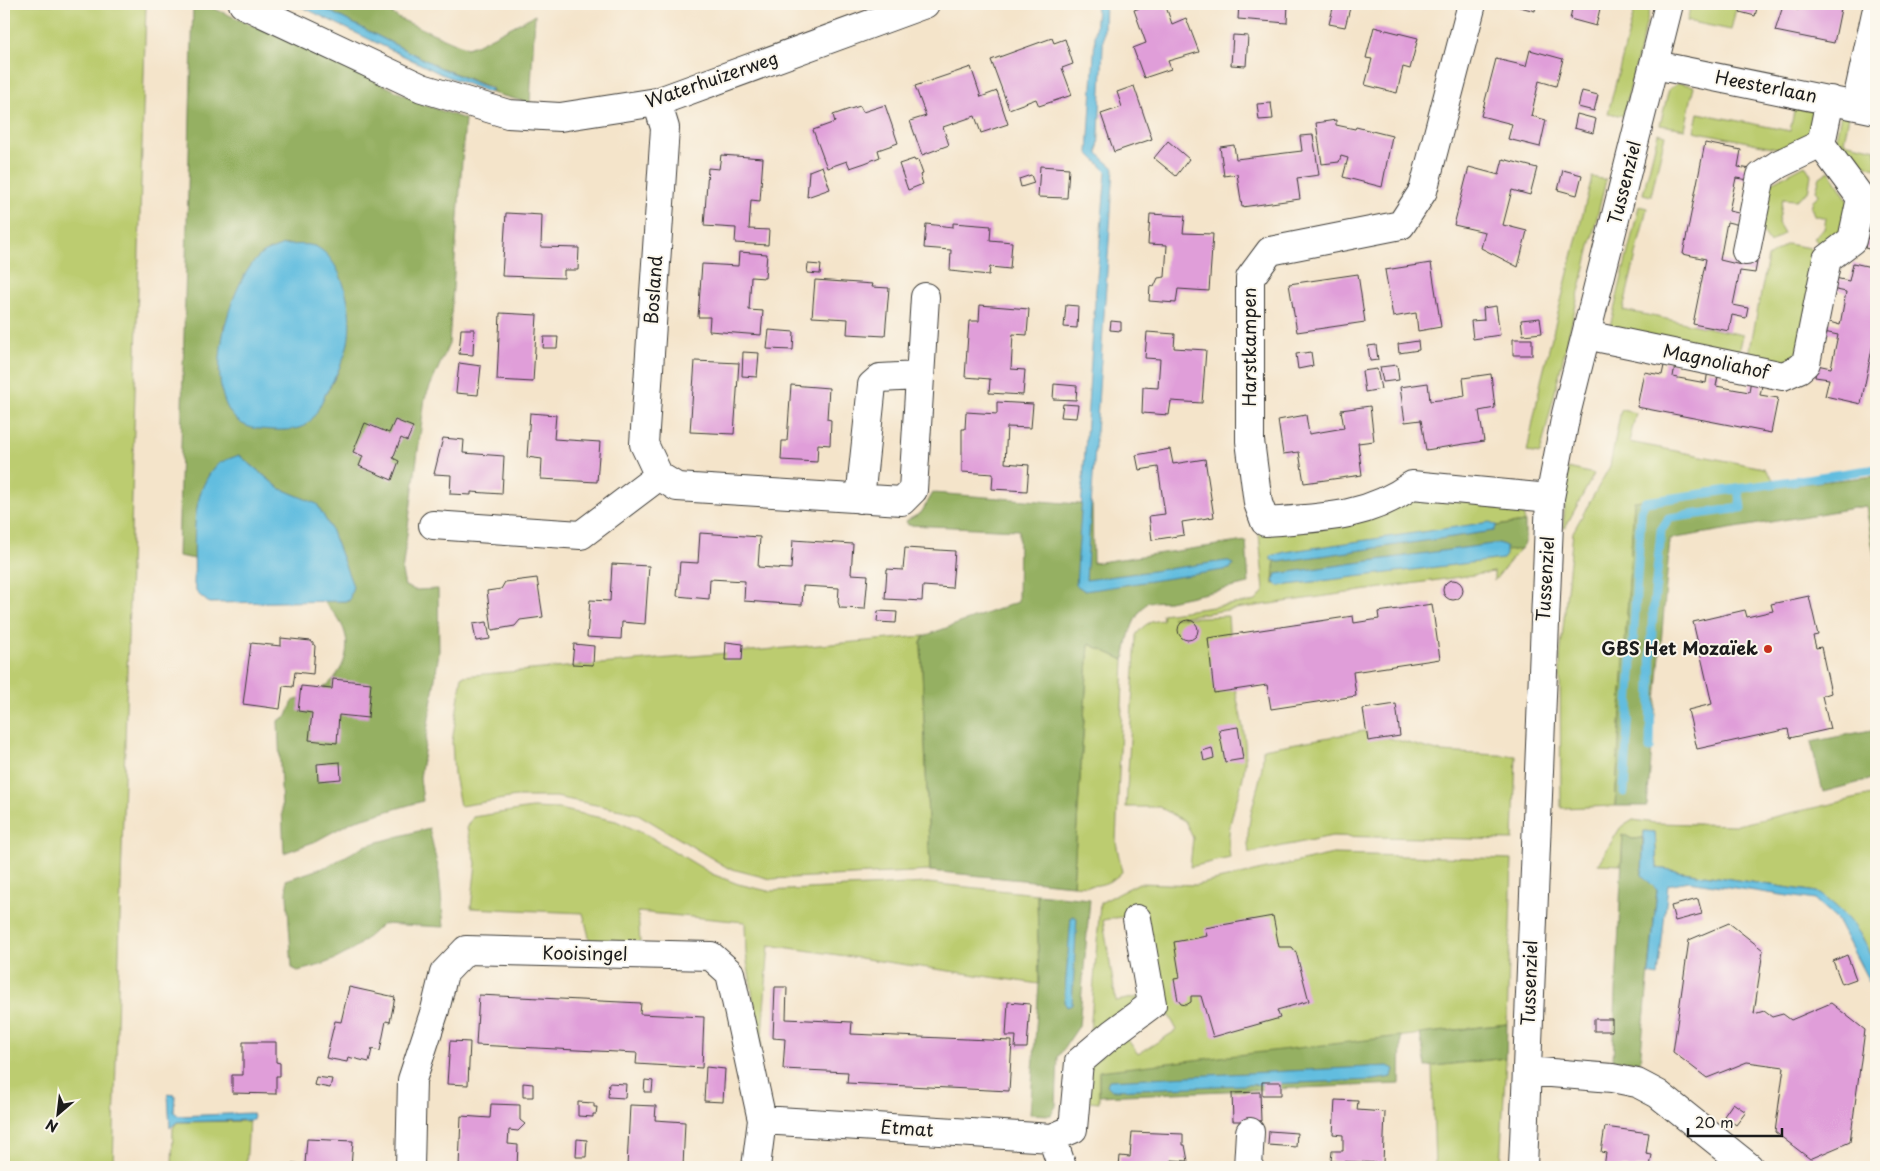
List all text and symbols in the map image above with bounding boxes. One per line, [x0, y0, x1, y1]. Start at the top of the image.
street label: Waterhuizerweg [641, 43, 782, 114]
street label: Heesterlaan [1713, 62, 1820, 109]
street label: Tussenziel [1600, 138, 1647, 227]
street label: Bosland [637, 255, 668, 325]
street label: Harstkampen [1235, 287, 1262, 407]
street label: Magnoliahof [1661, 336, 1774, 385]
street label: Tussenziel [1529, 535, 1560, 622]
place label: GBS Het Mozaïek [1601, 634, 1758, 661]
marker: GBS Het Mozaïek [1762, 643, 1774, 655]
street label: Kooisingel [542, 938, 628, 967]
street label: Tussenziel [1514, 940, 1543, 1026]
north arrow [32, 1088, 82, 1138]
scale bar [1688, 1106, 1781, 1138]
text: 20 m [1695, 1110, 1734, 1133]
street label: Etmat [880, 1112, 935, 1143]
text: N [42, 1114, 61, 1138]

